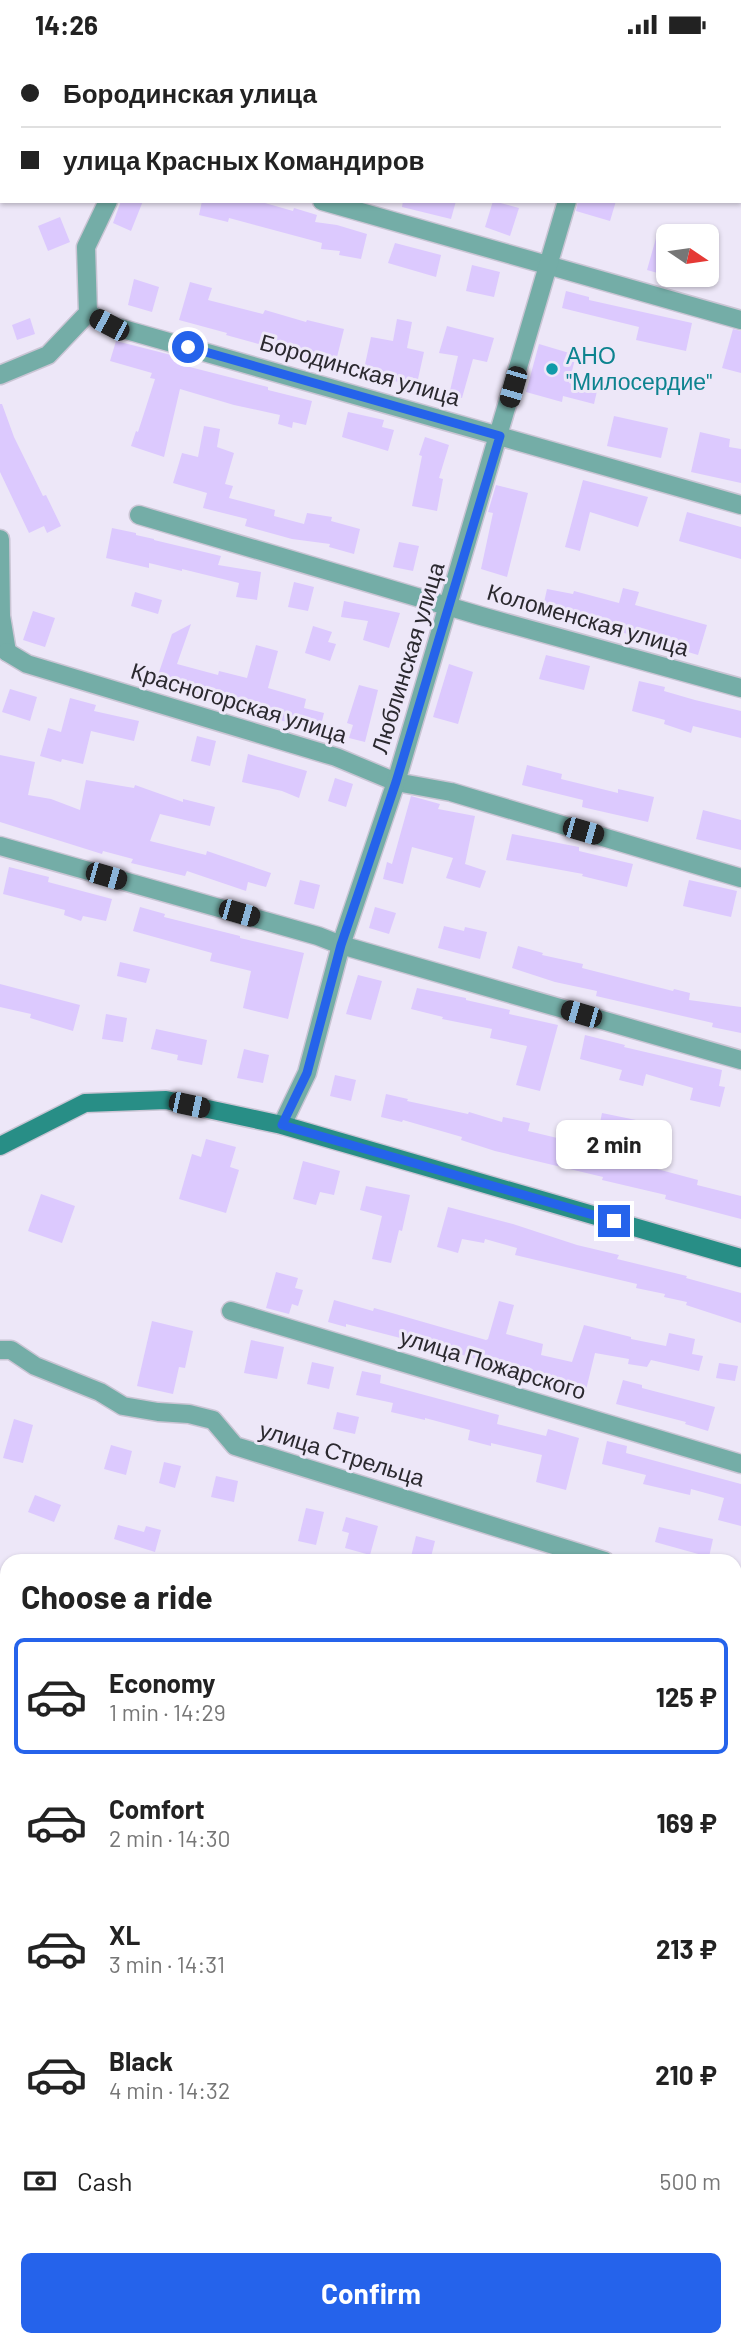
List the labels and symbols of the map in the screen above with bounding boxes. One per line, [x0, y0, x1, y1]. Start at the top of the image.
north arrow [656, 224, 719, 287]
car [86, 306, 133, 344]
street label: Бородинская улица [257, 327, 464, 411]
route start [172, 331, 204, 363]
place label: АНО "Милосердие" [566, 341, 712, 395]
marker: АНО "Милосердие" [544, 361, 560, 377]
car [498, 364, 529, 410]
street label: Люблинская улица [365, 558, 450, 757]
street label: Коломенская улица [484, 577, 693, 661]
street label: Красногорская улица [128, 656, 351, 748]
car [560, 815, 607, 847]
car [83, 860, 130, 892]
car [216, 897, 263, 929]
car [558, 998, 605, 1030]
car [167, 1090, 212, 1120]
callout: 2 min [556, 1119, 672, 1169]
route end [598, 1205, 630, 1237]
street label: улица Пожарского [397, 1321, 590, 1405]
street label: улица Стрельца [256, 1415, 428, 1492]

